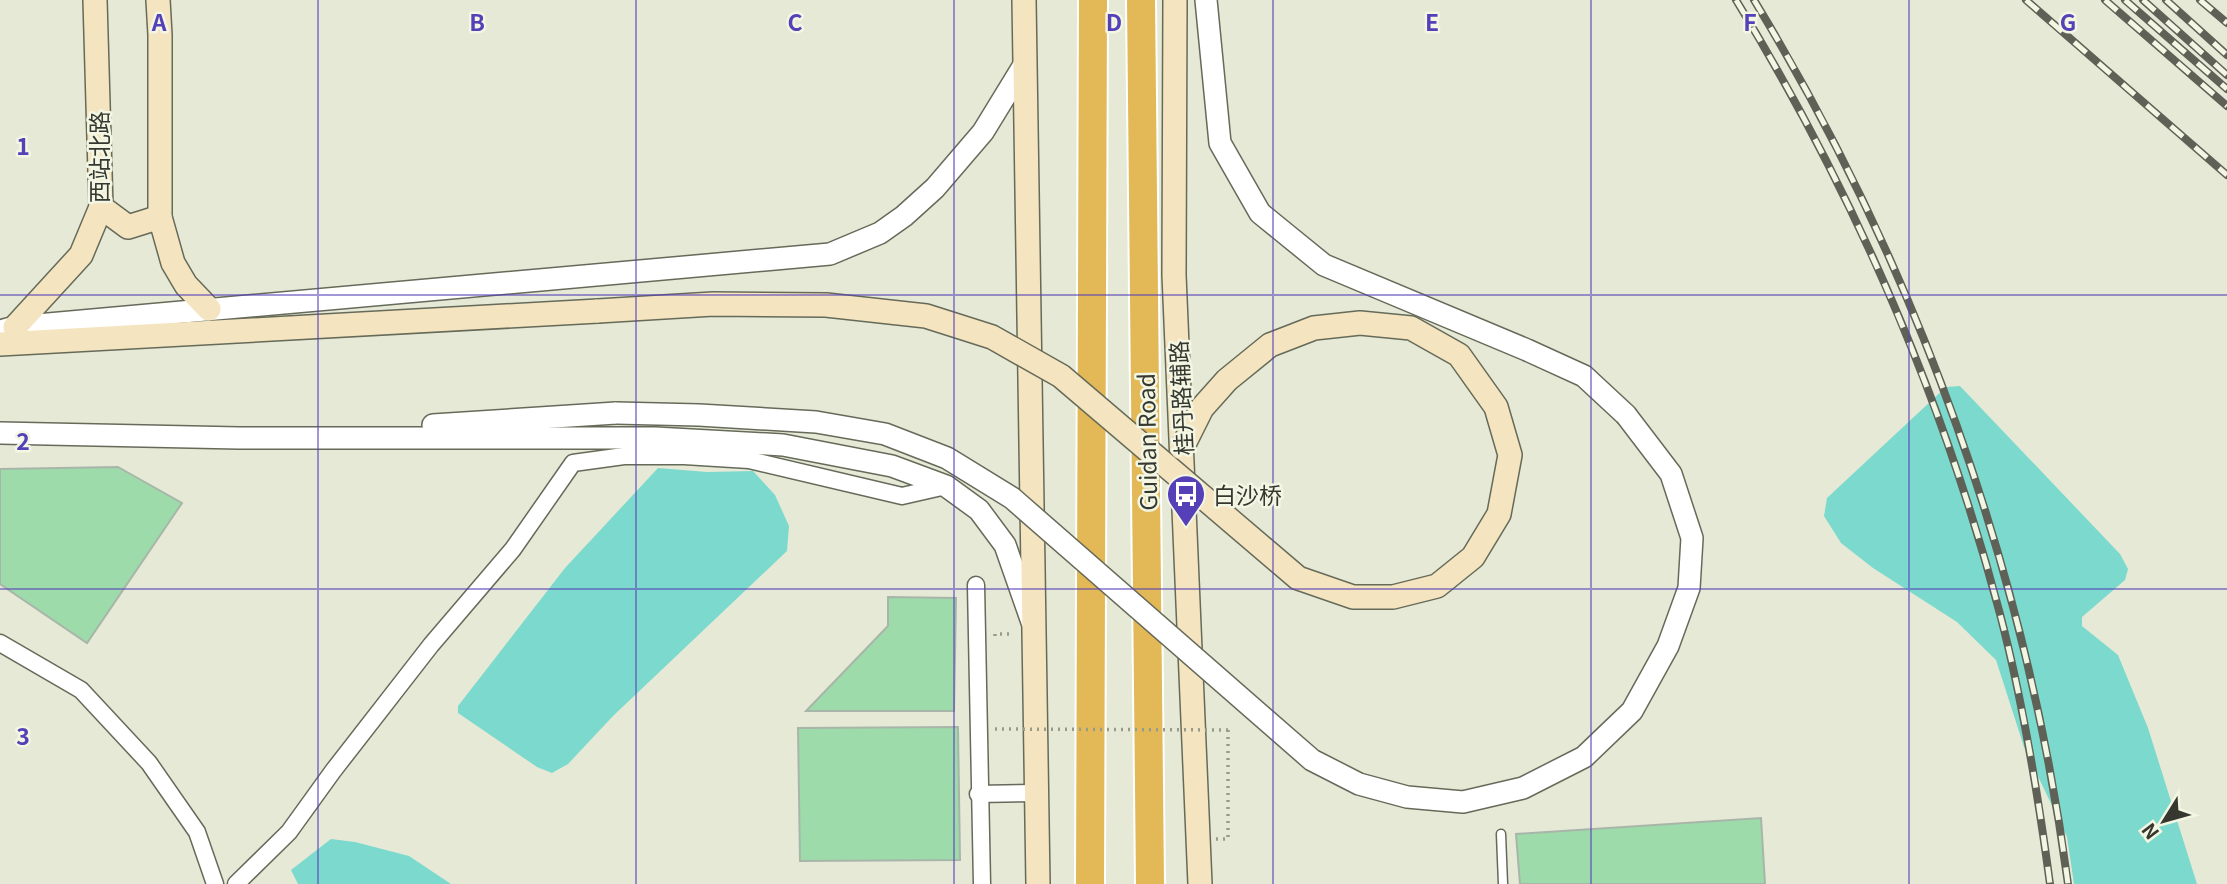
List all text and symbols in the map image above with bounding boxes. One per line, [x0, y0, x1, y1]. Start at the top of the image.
text: A [151, 4, 167, 38]
text: B [469, 4, 485, 38]
text: C [787, 4, 803, 38]
text: D [1106, 4, 1122, 38]
text: E [1425, 4, 1439, 38]
text: F [1743, 4, 1757, 38]
text: G [2060, 4, 2076, 38]
street label: 西站北路 [81, 111, 115, 203]
text: 1 [16, 128, 30, 162]
street label: 桂丹路辅路 [1160, 340, 1200, 456]
street label: Guidan Road [1128, 373, 1164, 511]
text: 2 [16, 423, 30, 457]
bus stop icon: 白沙桥 [1165, 473, 1207, 528]
place label: 白沙桥 [1213, 477, 1282, 511]
text: 3 [16, 718, 30, 752]
north arrow [2129, 786, 2199, 856]
text: N [2134, 818, 2164, 846]

